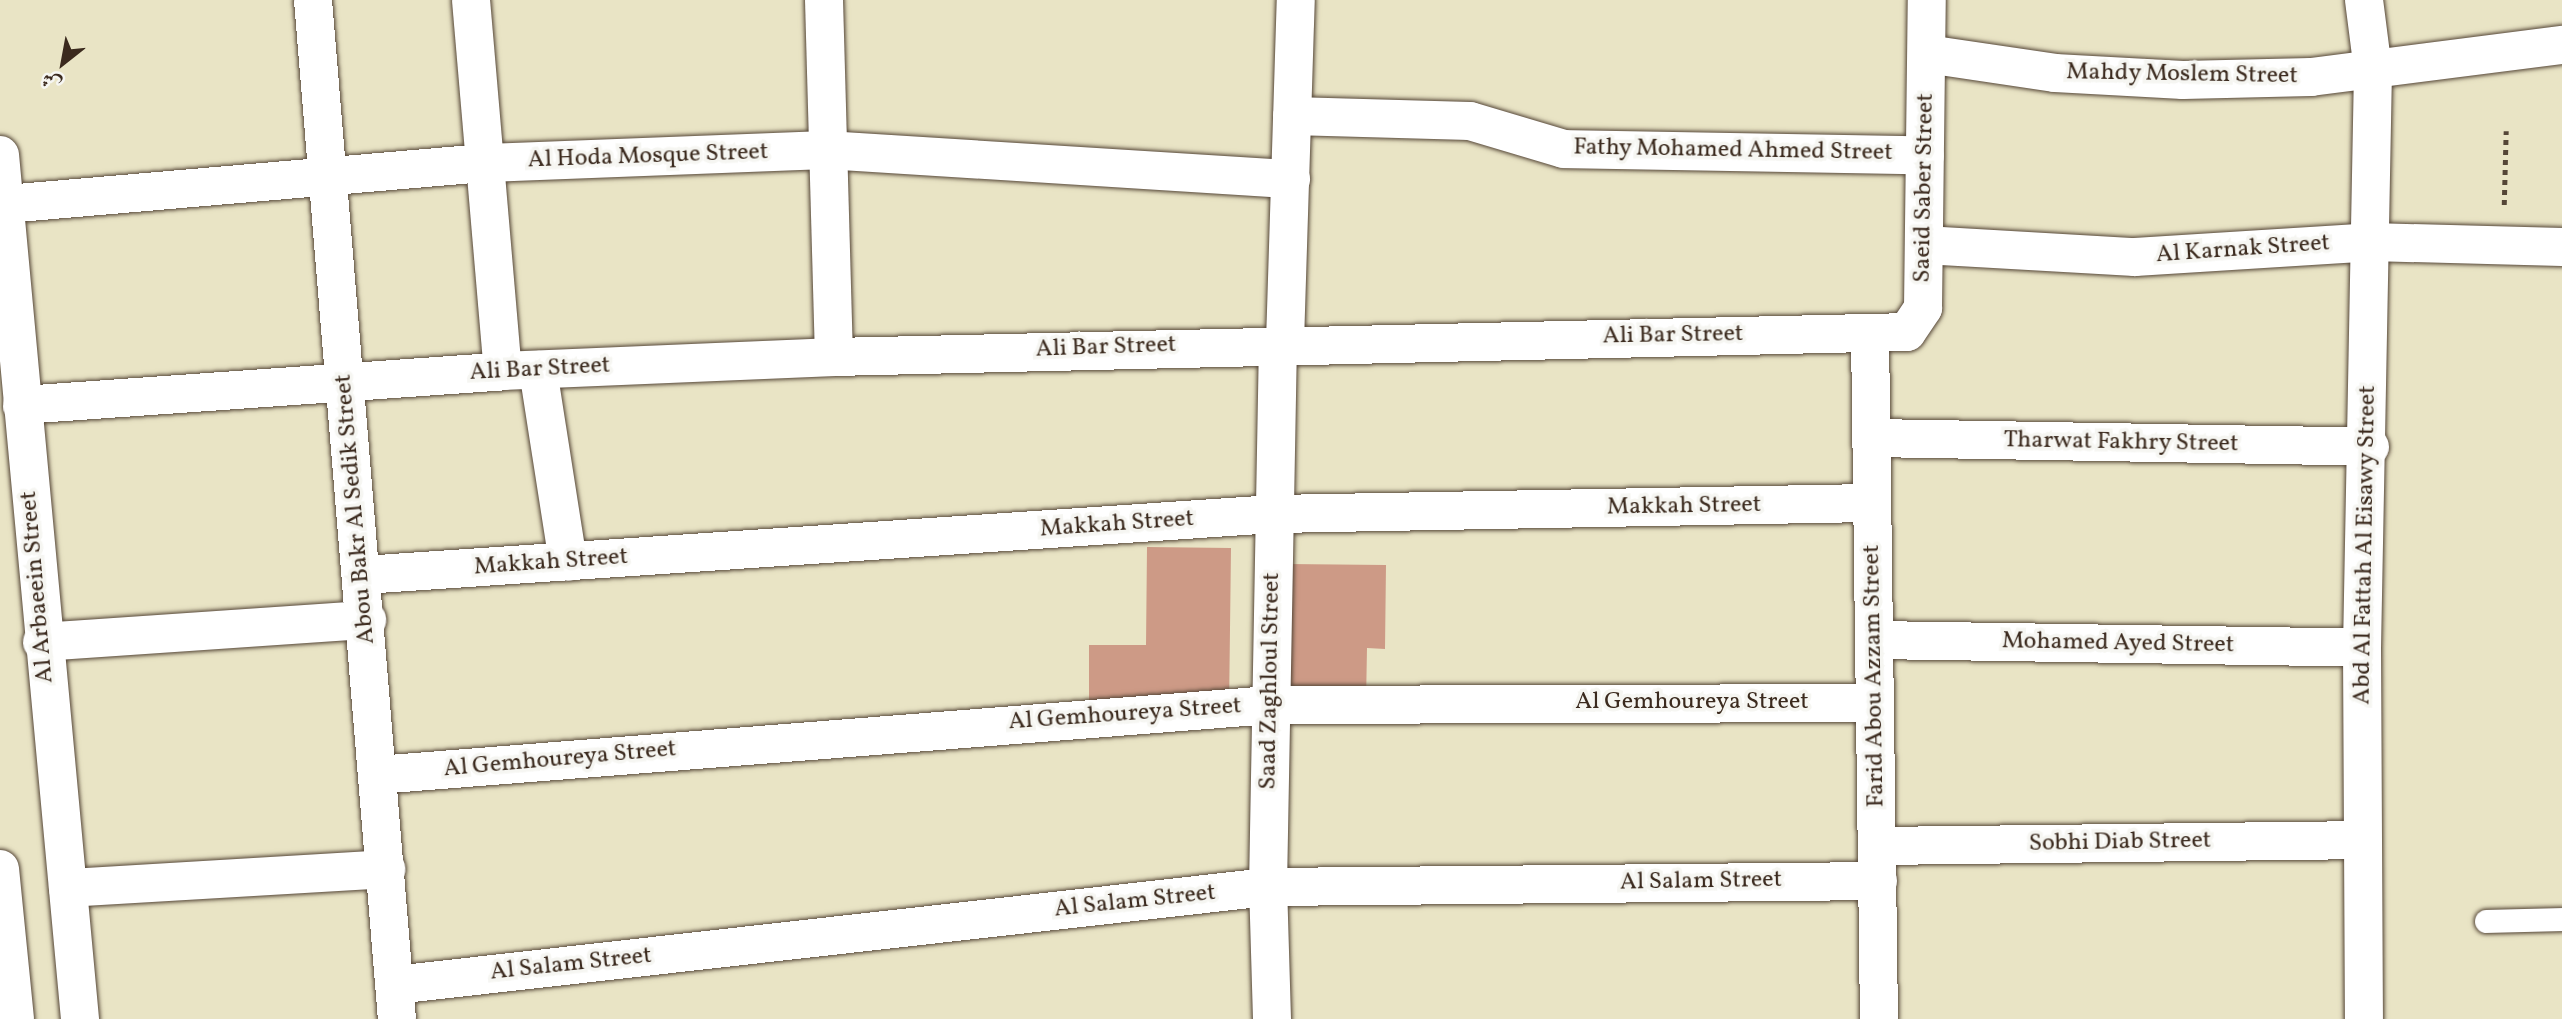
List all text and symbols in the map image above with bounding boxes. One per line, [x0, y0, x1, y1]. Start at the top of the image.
north arrow [28, 28, 98, 98]
street label: Mahdy Moslem Street [2066, 59, 2298, 91]
text: ش [37, 65, 67, 97]
street label: Saeid Saber Street [1909, 93, 1941, 283]
street label: Fathy Mohamed Ahmed Street [1573, 134, 1893, 168]
street label: Al Hoda Mosque Street [527, 138, 769, 176]
street label: Al Karnak Street [2155, 230, 2331, 270]
street label: Ali Bar Street [1602, 320, 1744, 352]
street label: Ali Bar Street [1035, 331, 1177, 365]
street label: Ali Bar Street [469, 352, 611, 388]
street label: Abou Bakr Al Sedik Street [330, 373, 382, 645]
street label: Abd Al Fattah Al Eisawy Street [2349, 385, 2383, 705]
street label: Tharwat Fakhry Street [2003, 427, 2239, 459]
street label: Al Arbaeein Street [15, 490, 61, 684]
street label: Makkah Street [1607, 491, 1761, 523]
street label: Makkah Street [1039, 505, 1195, 545]
street label: Makkah Street [473, 543, 629, 583]
street label: Farid Abou Azzam Street [1858, 544, 1892, 808]
street label: Saad Zaghloul Street [1255, 572, 1287, 790]
street label: Mohamed Ayed Street [2002, 628, 2234, 660]
street label: Al Gemhoureya Street [1575, 689, 1809, 717]
street label: Al Gemhoureya Street [1008, 692, 1242, 738]
street label: Al Gemhoureya Street [442, 735, 678, 785]
street label: Sobhi Diab Street [2029, 827, 2211, 859]
street label: Al Salam Street [1620, 866, 1782, 898]
street label: Al Salam Street [1053, 879, 1217, 925]
street label: Al Salam Street [489, 942, 653, 988]

